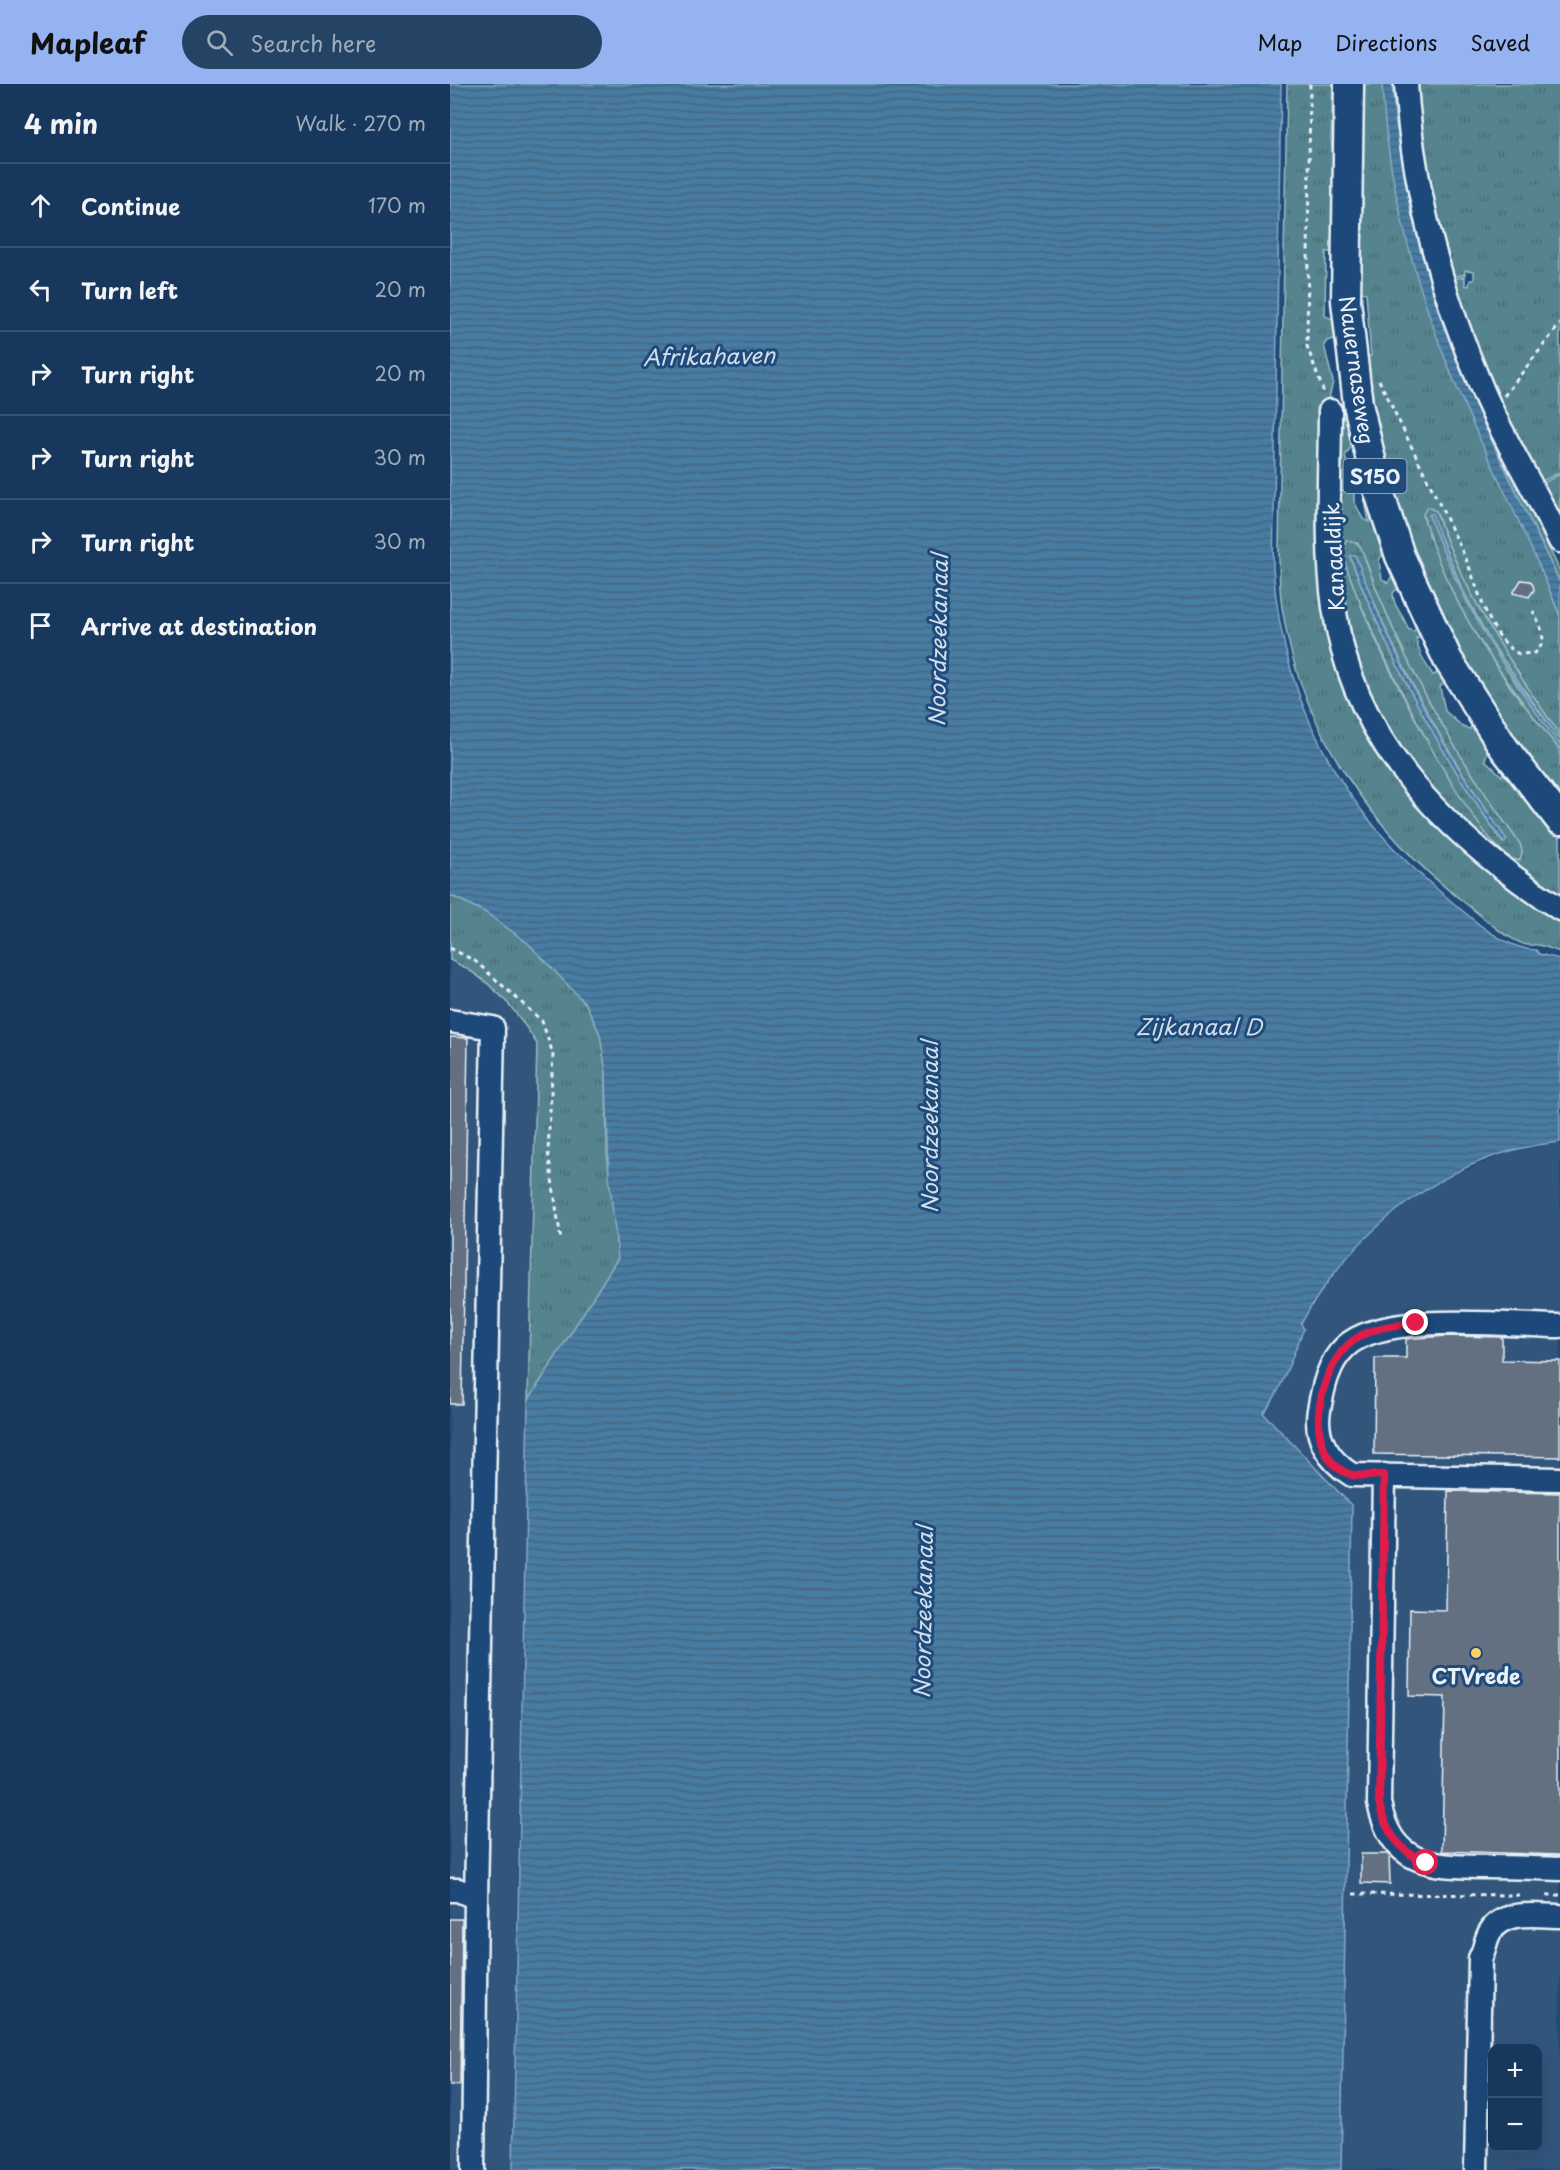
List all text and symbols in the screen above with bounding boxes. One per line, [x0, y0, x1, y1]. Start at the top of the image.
search box [182, 15, 602, 69]
text: Mapleaf [30, 21, 146, 64]
icon: search [203, 26, 236, 59]
text: Search here [251, 26, 376, 59]
text: Map [1257, 26, 1302, 58]
text: Directions [1335, 26, 1437, 58]
text: Saved [1470, 26, 1530, 58]
text: 4 min [24, 104, 98, 143]
text: Walk · 270 m [295, 108, 426, 138]
icon: ahead [24, 189, 57, 222]
text: Continue [81, 189, 180, 222]
text: 170 m [368, 190, 426, 220]
icon: left [24, 273, 57, 306]
text: Turn left [81, 273, 178, 306]
text: 20 m [374, 274, 426, 304]
street label: Nauernaseweg [1332, 294, 1384, 446]
water label: Afrikahaven [643, 337, 777, 373]
icon: right [24, 357, 57, 390]
text: Turn right [81, 357, 194, 390]
text: 20 m [374, 358, 426, 388]
icon: right [24, 441, 57, 474]
text: Turn right [81, 441, 194, 474]
text: 30 m [373, 442, 426, 472]
road number: S150 [1344, 459, 1406, 493]
street label: Kanaaldijk [1314, 502, 1352, 612]
icon: right [24, 525, 57, 558]
text: Turn right [81, 525, 194, 558]
text: 30 m [373, 526, 426, 556]
water label: Noordzeekanaal [919, 550, 955, 727]
icon: arrive [24, 609, 57, 642]
text: Arrive at destination [81, 609, 317, 642]
water label: Zijkanaal D [1136, 1009, 1264, 1042]
water label: Noordzeekanaal [912, 1037, 945, 1213]
route end [1402, 1309, 1428, 1335]
water label: Noordzeekanaal [904, 1522, 940, 1699]
marker: CTVrede [1469, 1646, 1483, 1660]
place label: CTVrede [1431, 1659, 1521, 1691]
route start [1412, 1849, 1438, 1875]
map controls [1488, 2044, 1542, 2152]
button: + [1488, 2044, 1542, 2098]
button: − [1488, 2098, 1542, 2152]

